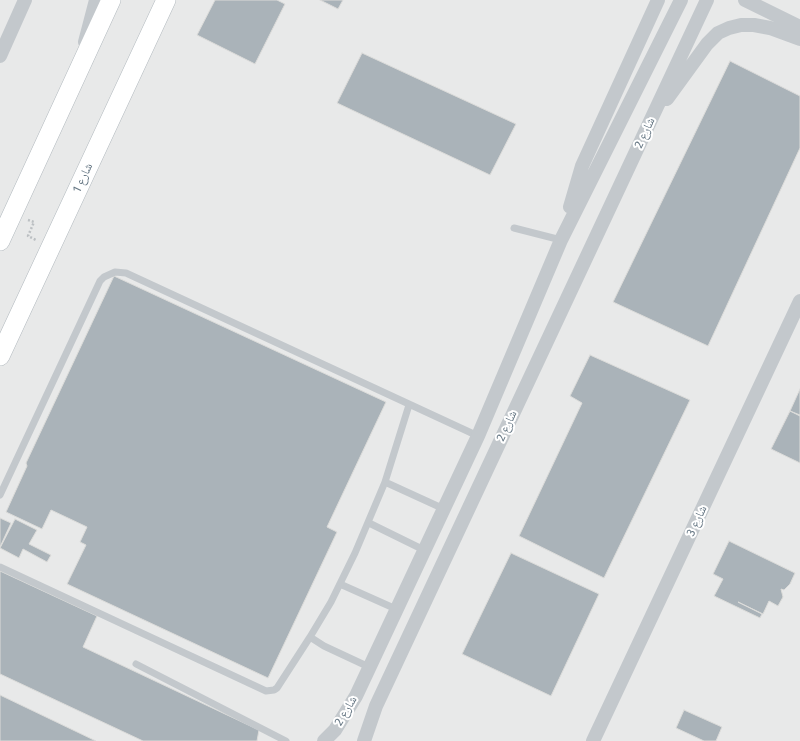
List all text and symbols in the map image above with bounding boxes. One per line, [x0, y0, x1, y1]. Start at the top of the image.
street label: شارع 2 [632, 115, 658, 151]
street label: شارع 1 [70, 161, 96, 195]
street label: شارع 2 [494, 408, 520, 444]
street label: شارع 3 [684, 503, 710, 539]
street label: شارع 2 [332, 694, 360, 728]

